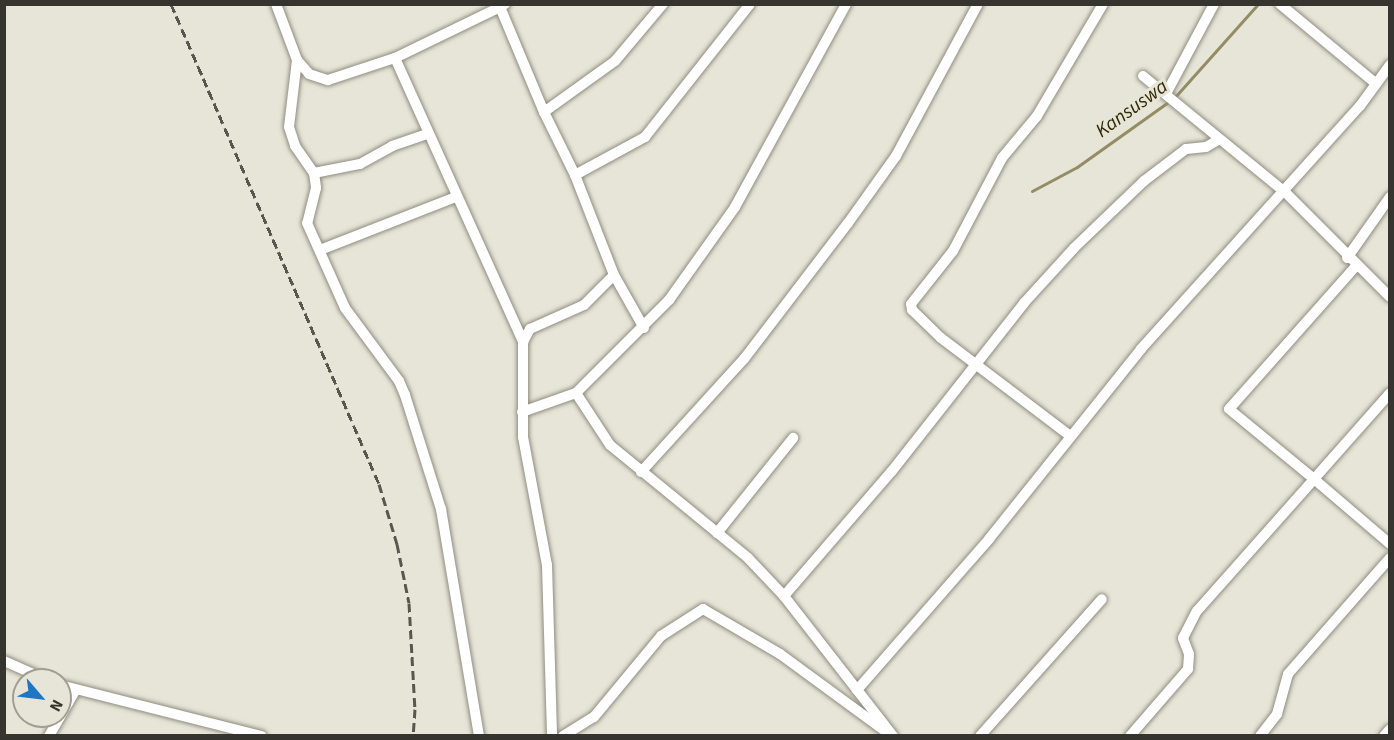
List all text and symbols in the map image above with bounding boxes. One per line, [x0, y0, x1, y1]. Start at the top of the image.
water label: Kansuswa [1091, 75, 1173, 143]
north arrow [12, 668, 72, 728]
text: N [44, 696, 68, 715]

